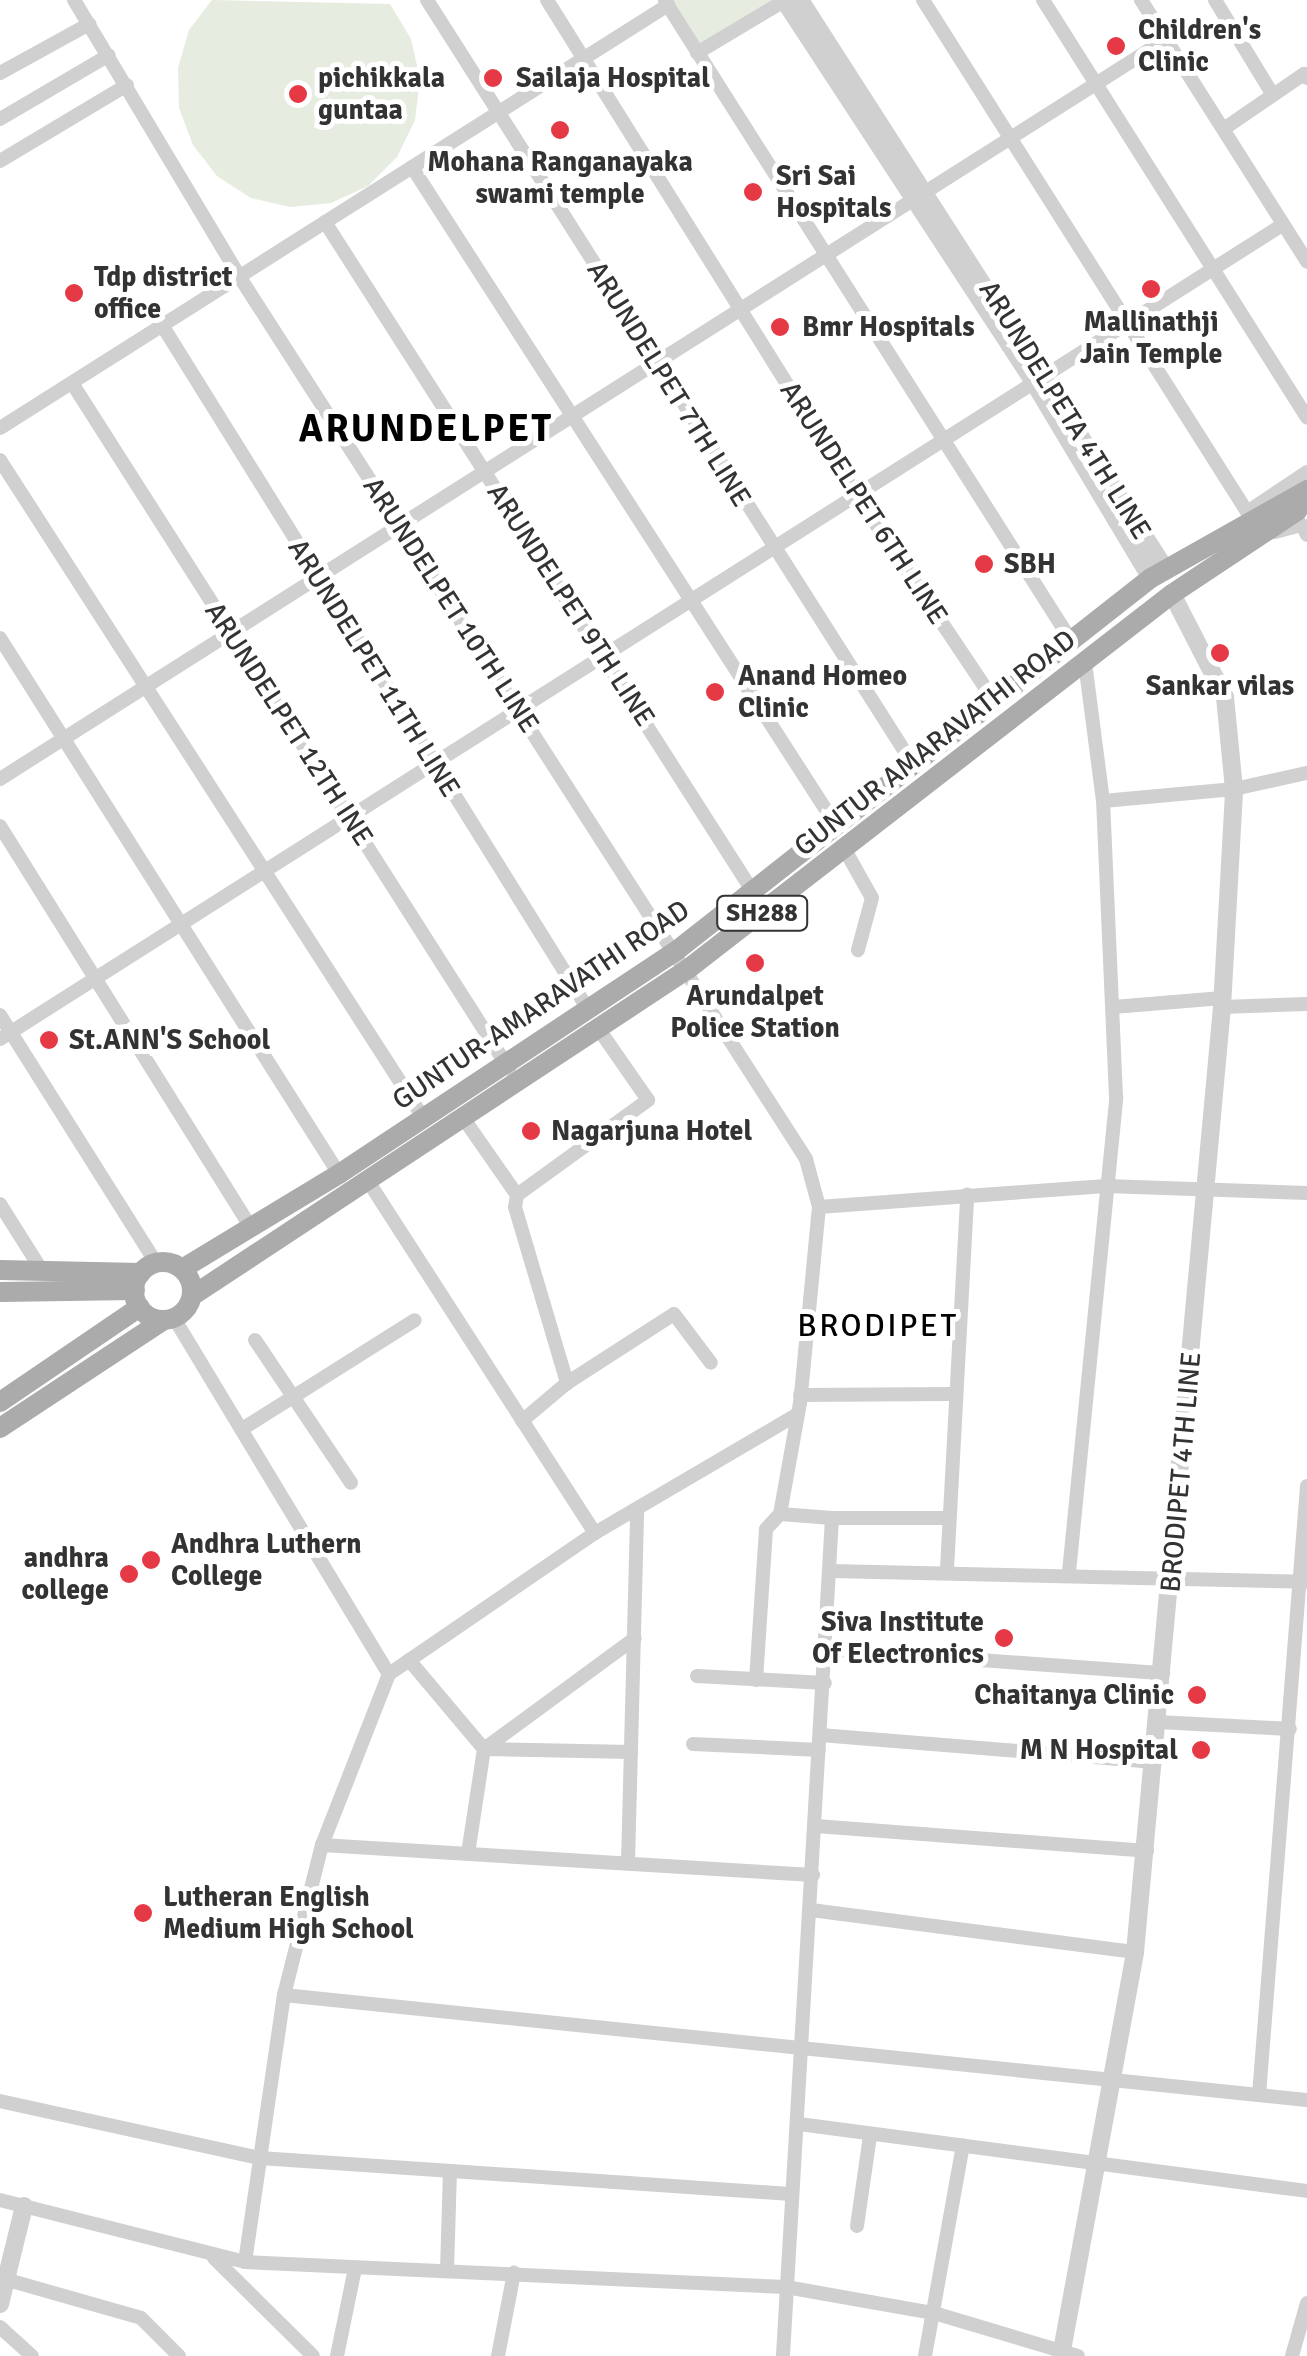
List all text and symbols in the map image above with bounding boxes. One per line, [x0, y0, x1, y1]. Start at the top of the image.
place label: Children's Clinic [1138, 13, 1261, 79]
marker: Children's Clinic [1103, 33, 1129, 59]
place label: pichikkala guntaa [318, 61, 445, 127]
place label: Sailaja Hospital [516, 61, 710, 95]
marker: Sailaja Hospital [480, 65, 506, 91]
marker: pichikkala guntaa [287, 83, 309, 105]
marker: Mohana Ranganayaka swami temple [549, 119, 571, 141]
place label: Mohana Ranganayaka swami temple [427, 145, 693, 211]
place label: Sri Sai Hospitals [776, 159, 892, 225]
marker: Sri Sai Hospitals [740, 179, 766, 205]
street label: ARUNDELPET 7TH LINE [580, 255, 758, 513]
place label: Tdp district office [94, 260, 233, 326]
street label: ARUNDELPETA 4TH LINE [972, 275, 1158, 545]
marker: Mallinathji Jain Temple [1140, 278, 1162, 300]
marker: Tdp district office [63, 282, 85, 304]
place label: Mallinathji Jain Temple [1080, 305, 1222, 371]
place label: Bmr Hospitals [802, 310, 975, 344]
marker: Bmr Hospitals [767, 314, 793, 340]
street label: ARUNDELPET 6TH LINE [773, 375, 955, 631]
district label: ARUNDELPET [299, 406, 553, 452]
street label: ARUNDELPET 10TH LINE [356, 471, 546, 739]
street label: ARUNDELPET 9TH LINE [480, 477, 662, 733]
street label: ARUNDELPET 11TH LINE [281, 533, 467, 803]
place label: SBH [1004, 547, 1056, 581]
marker: SBH [973, 553, 995, 575]
street label: ARUNDELPET 12TH INE [198, 596, 380, 852]
street label: GUNTUR AMARAVATHI ROAD [788, 623, 1082, 863]
marker: Sankar vilas [1209, 642, 1231, 664]
place label: Anand Homeo Clinic [738, 659, 907, 725]
place label: Sankar vilas [1146, 669, 1294, 703]
marker: Anand Homeo Clinic [702, 679, 728, 705]
street label: GUNTUR-AMARAVATHI ROAD [386, 893, 696, 1117]
road number: SH288 [714, 893, 810, 933]
marker: Arundalpet Police Station [744, 952, 766, 974]
place label: Arundalpet Police Station [670, 979, 840, 1045]
place label: St.ANN'S School [69, 1023, 270, 1057]
marker: St.ANN'S School [38, 1029, 60, 1051]
place label: Nagarjuna Hotel [551, 1114, 752, 1148]
marker: Nagarjuna Hotel [520, 1120, 542, 1142]
district label: BRODIPET [797, 1307, 959, 1345]
street label: BRODIPET 4TH LINE [1154, 1350, 1208, 1594]
place label: Andhra Luthern College [171, 1527, 362, 1593]
place label: andhra college [22, 1541, 109, 1607]
marker: Andhra Luthern College [140, 1549, 162, 1571]
marker: andhra college [118, 1563, 140, 1585]
place label: Siva Institute Of Electronics [812, 1605, 984, 1671]
marker: Siva Institute Of Electronics [993, 1627, 1015, 1649]
place label: Chaitanya Clinic [974, 1678, 1174, 1712]
marker: Chaitanya Clinic [1184, 1682, 1210, 1708]
place label: M N Hospital [1020, 1733, 1178, 1767]
marker: M N Hospital [1188, 1737, 1214, 1763]
place label: Lutheran English Medium High School [163, 1880, 414, 1946]
marker: Lutheran English Medium High School [132, 1902, 154, 1924]

